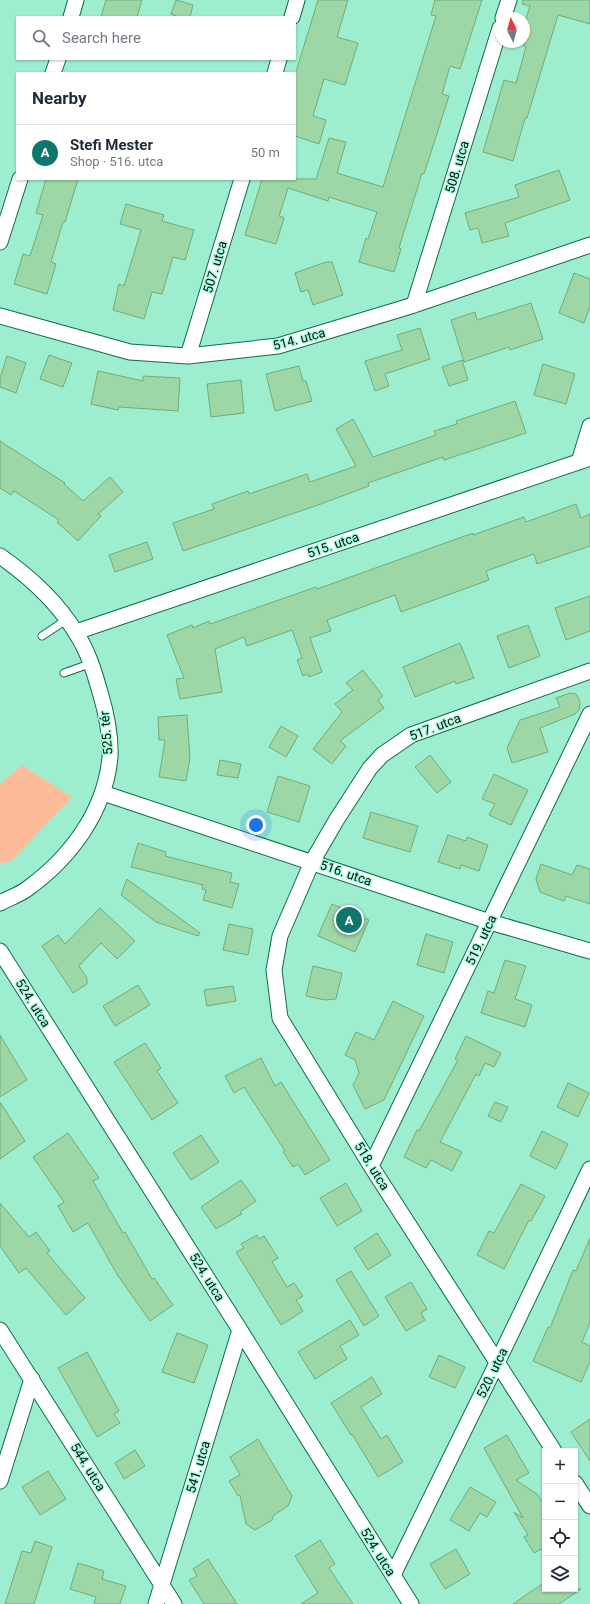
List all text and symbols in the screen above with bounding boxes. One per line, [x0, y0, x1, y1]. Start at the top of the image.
north arrow [494, 12, 530, 48]
search box [16, 16, 296, 60]
icon: search [30, 27, 52, 49]
text: Search here [62, 29, 141, 47]
text: Nearby [32, 88, 87, 108]
text: Stefi Mester [70, 136, 153, 154]
street label: 508. utca [442, 139, 472, 195]
text: A [41, 145, 49, 160]
text: 50 m [251, 145, 280, 160]
text: Shop · 516. utca [70, 154, 163, 169]
street label: 507. utca [200, 239, 230, 295]
street label: 514. utca [271, 325, 327, 353]
street label: 515. utca [305, 529, 361, 561]
street label: 525. tér [97, 710, 115, 756]
street label: 517. utca [407, 710, 463, 744]
your location [246, 815, 266, 835]
street label: 516. utca [318, 857, 374, 889]
pin: A [336, 905, 362, 935]
street label: 519. utca [462, 913, 500, 967]
street label: 524. utca [12, 976, 54, 1030]
street label: 518. utca [351, 1139, 393, 1193]
street label: 524. utca [186, 1250, 228, 1304]
street label: 520. utca [473, 1346, 511, 1400]
street label: 541. utca [183, 1439, 213, 1495]
street label: 544. utca [67, 1440, 109, 1494]
map controls [542, 1448, 578, 1592]
button: + [542, 1448, 578, 1484]
button: − [542, 1484, 578, 1520]
button: locate [542, 1520, 578, 1556]
street label: 524. utca [357, 1525, 399, 1579]
button: layers [542, 1556, 578, 1592]

